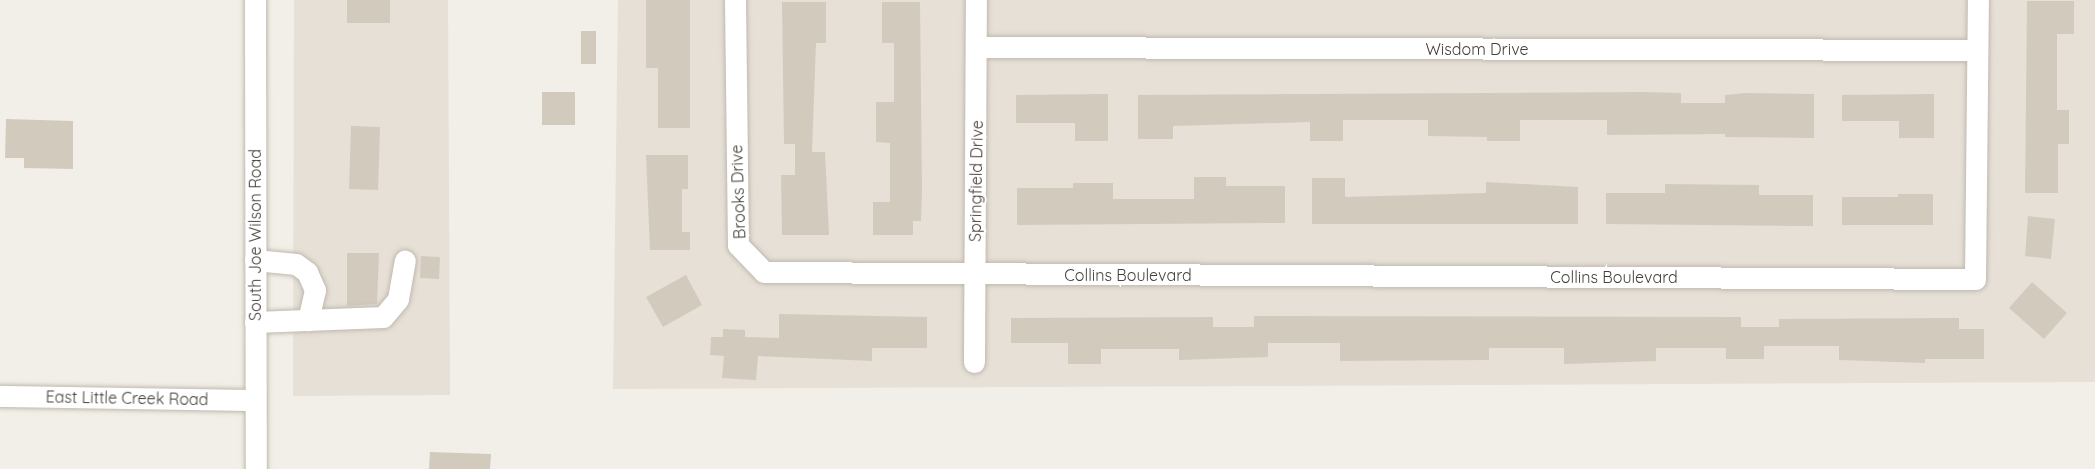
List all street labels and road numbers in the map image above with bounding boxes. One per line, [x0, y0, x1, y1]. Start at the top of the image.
street label: Wisdom Drive [1425, 39, 1529, 59]
street label: Springfield Drive [965, 120, 987, 242]
street label: Brooks Drive [727, 144, 749, 240]
street label: South Joe Wilson Road [245, 149, 265, 321]
street label: Collins Boulevard [1064, 265, 1192, 285]
street label: Collins Boulevard [1550, 267, 1678, 287]
street label: East Little Creek Road [45, 387, 209, 409]

